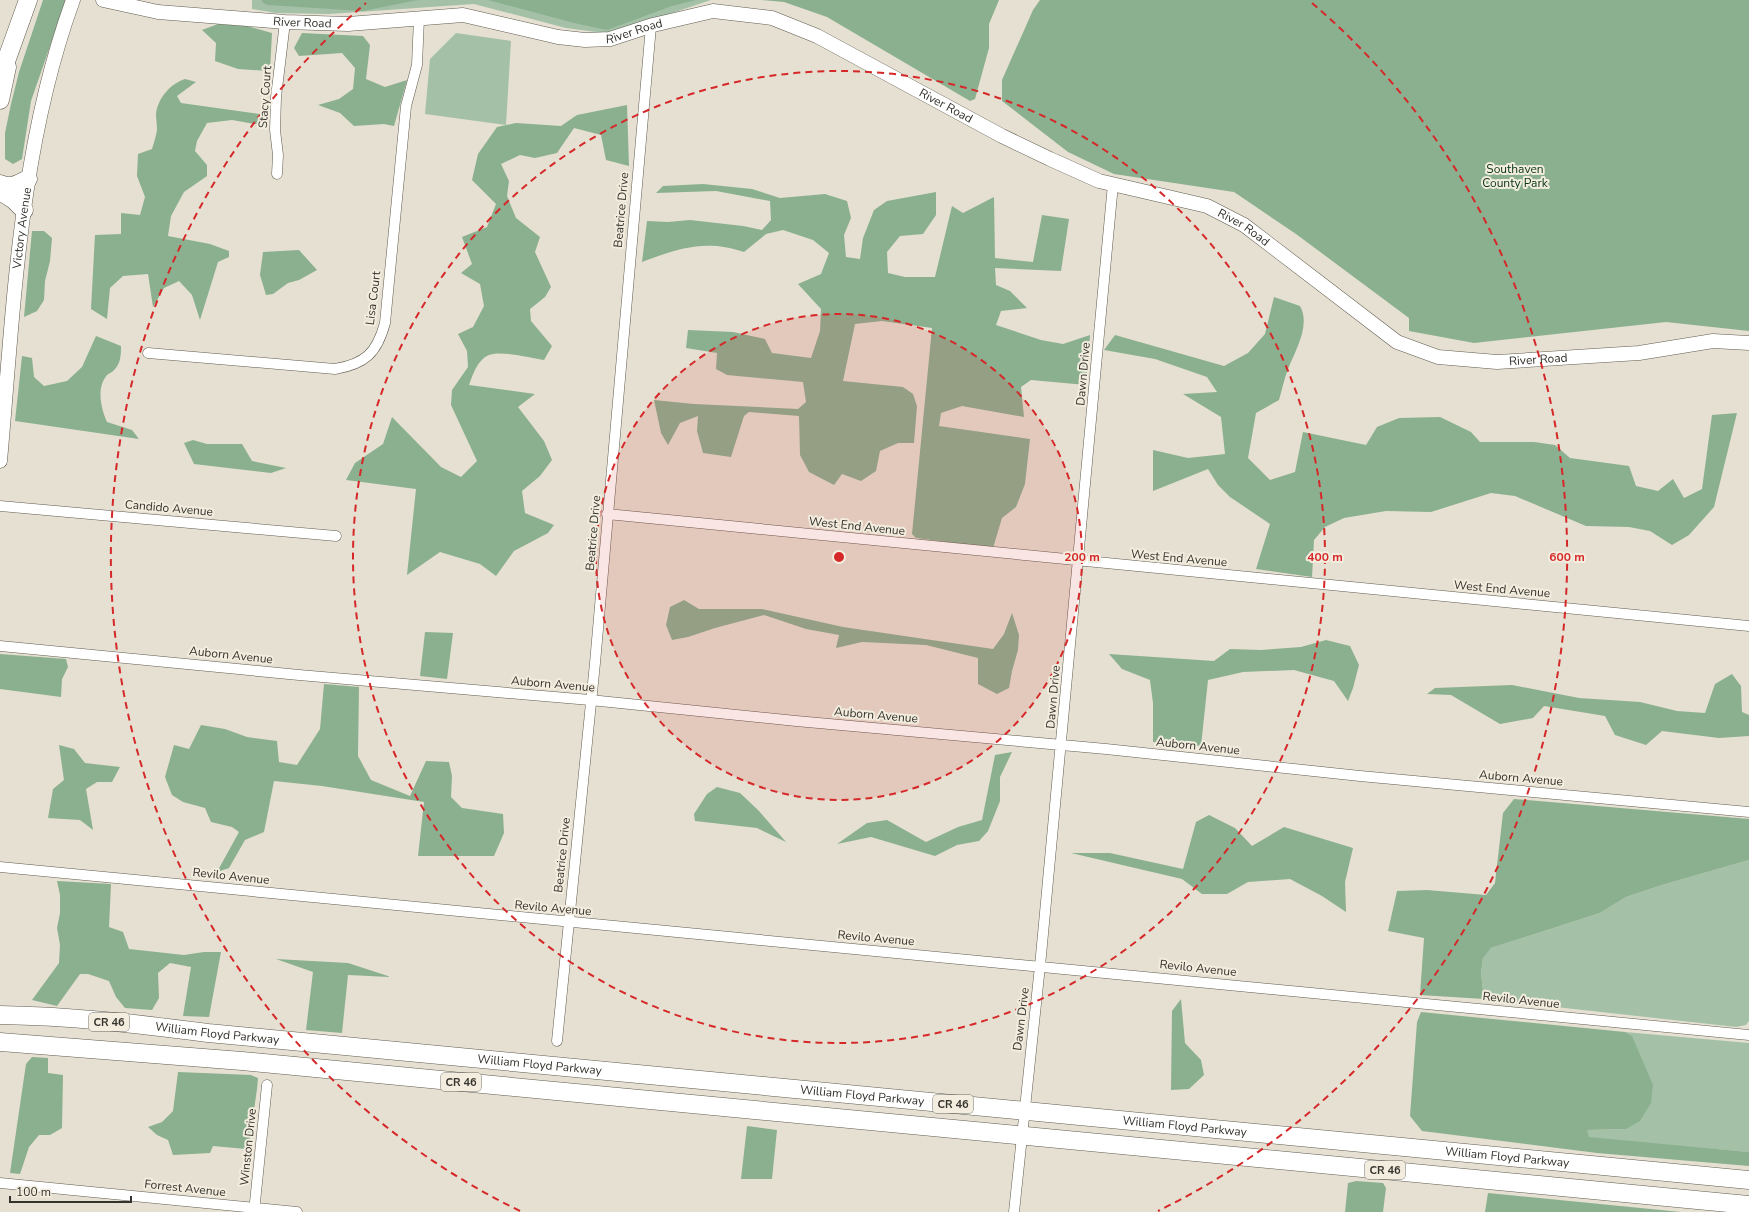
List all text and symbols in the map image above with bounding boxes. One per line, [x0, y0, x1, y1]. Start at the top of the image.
street label: River Road [272, 13, 332, 31]
street label: River Road [606, 15, 664, 47]
street label: Stacy Court [255, 64, 275, 129]
street label: River Road [916, 85, 976, 127]
park label: Southaven County Park [1482, 161, 1549, 191]
street label: Beatrice Drive [610, 172, 632, 248]
street label: Victory Avenue [9, 186, 35, 271]
street label: River Road [1215, 205, 1273, 250]
street label: Lisa Court [362, 269, 384, 326]
street label: Dawn Drive [1072, 342, 1094, 406]
street label: River Road [1508, 350, 1568, 369]
street label: Beatrice Drive [582, 495, 604, 571]
street label: Candido Avenue [124, 496, 214, 520]
street label: West End Avenue [808, 513, 906, 539]
street label: West End Avenue [1130, 546, 1228, 570]
text: 200 m [1064, 549, 1100, 565]
text: 400 m [1307, 549, 1343, 565]
text: 600 m [1549, 549, 1585, 565]
centre of rings [832, 550, 846, 564]
street label: West End Avenue [1453, 577, 1551, 601]
street label: Auborn Avenue [188, 643, 274, 667]
street label: Dawn Drive [1042, 665, 1064, 729]
street label: Auborn Avenue [510, 672, 596, 696]
street label: Auborn Avenue [833, 703, 919, 727]
street label: Auborn Avenue [1155, 734, 1241, 758]
street label: Auborn Avenue [1478, 766, 1564, 790]
street label: Beatrice Drive [550, 817, 574, 893]
street label: Revilo Avenue [192, 864, 270, 888]
street label: Revilo Avenue [514, 897, 592, 919]
street label: Revilo Avenue [837, 927, 915, 949]
street label: Revilo Avenue [1159, 956, 1237, 980]
street label: Dawn Drive [1009, 986, 1033, 1052]
street label: Revilo Avenue [1482, 988, 1560, 1012]
road number: CR 46 [89, 1013, 129, 1031]
street label: William Floyd Parkway [154, 1018, 281, 1048]
street label: William Floyd Parkway [477, 1051, 603, 1079]
road number: CR 46 [441, 1073, 481, 1091]
street label: William Floyd Parkway [799, 1082, 926, 1109]
road number: CR 46 [933, 1095, 973, 1113]
street label: Winston Drive [236, 1108, 260, 1186]
street label: William Floyd Parkway [1122, 1112, 1248, 1140]
street label: William Floyd Parkway [1444, 1143, 1571, 1171]
road number: CR 46 [1365, 1161, 1405, 1179]
street label: Forrest Avenue [144, 1176, 226, 1200]
scale bar [10, 1178, 131, 1204]
text: 100 m [16, 1184, 51, 1200]

